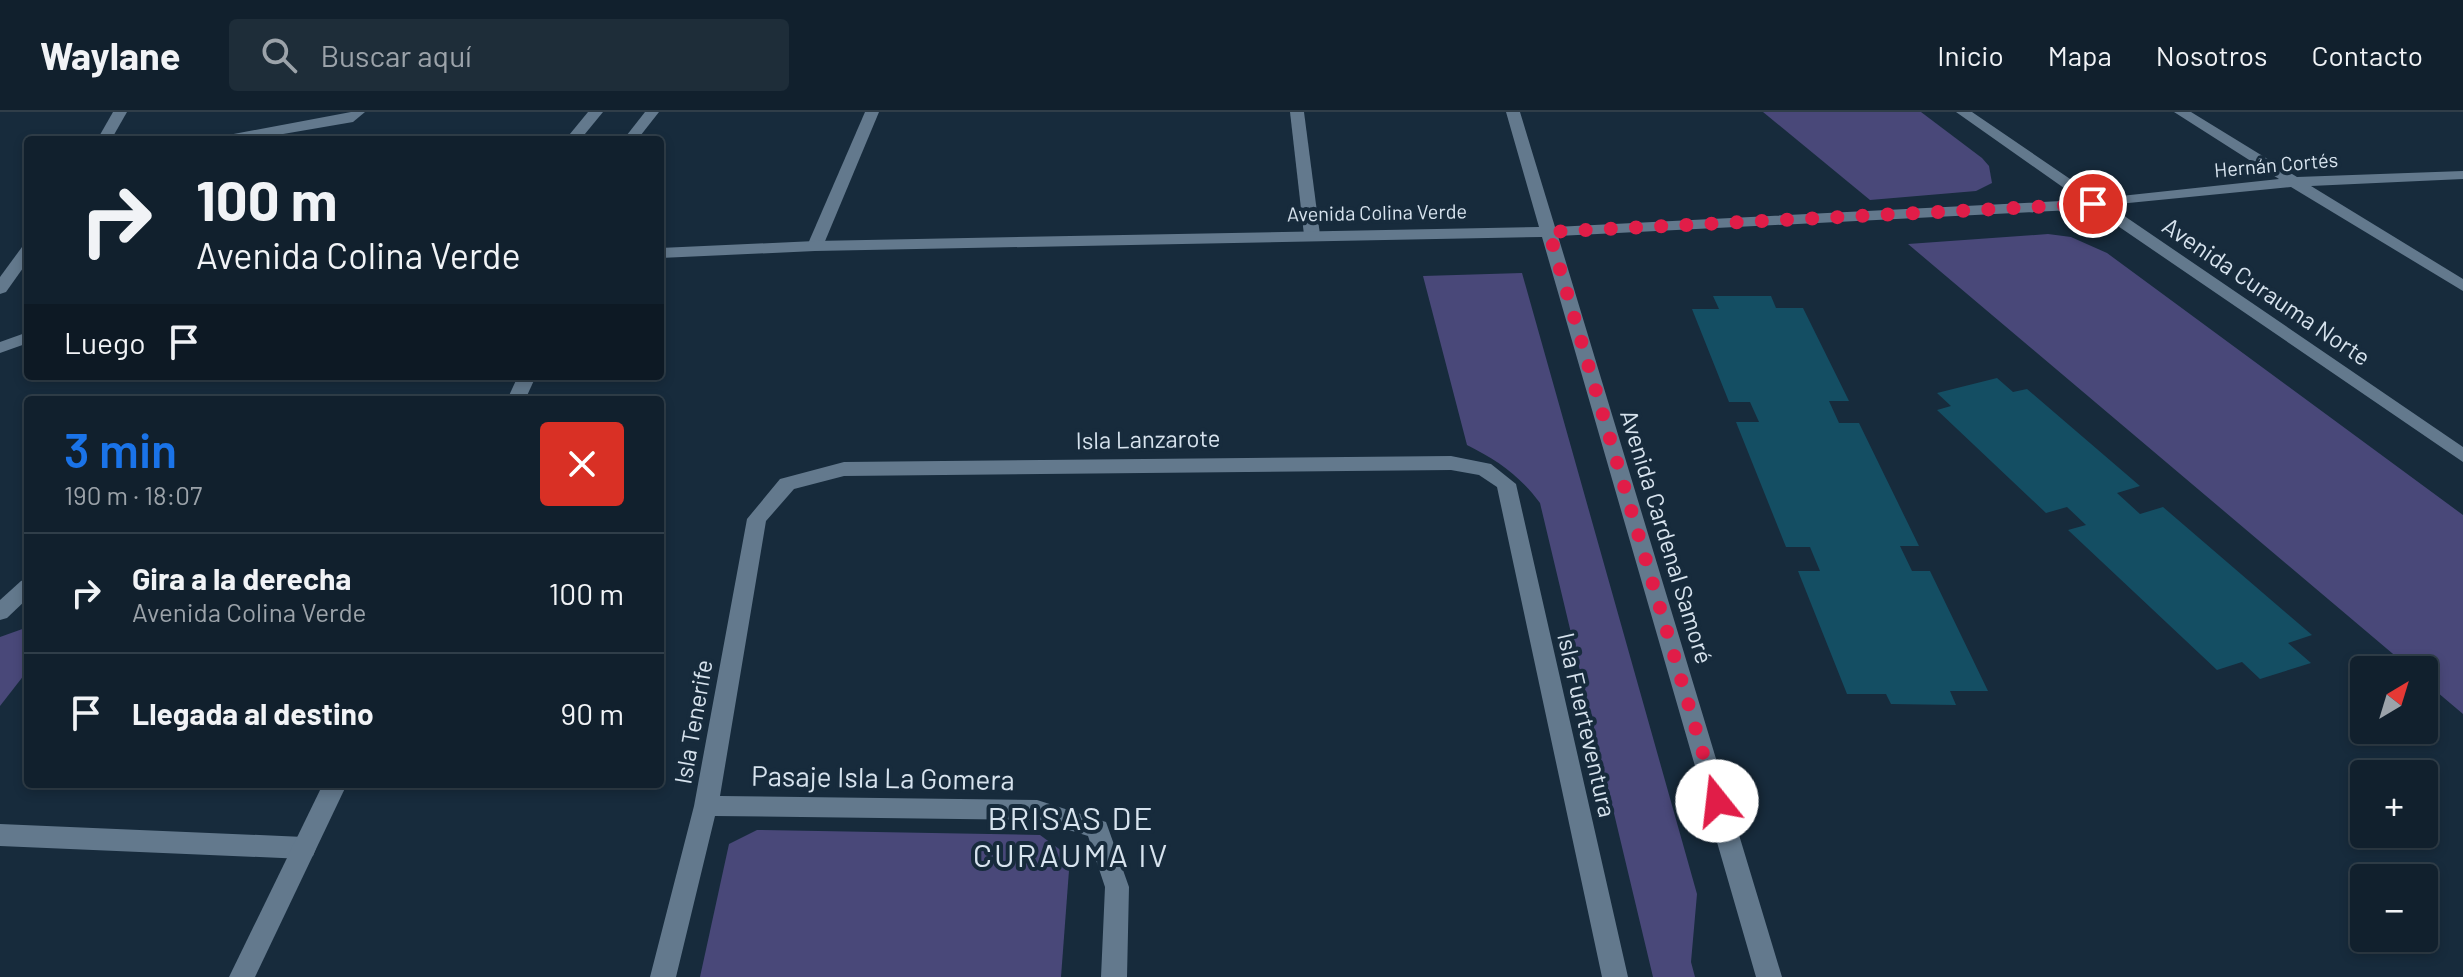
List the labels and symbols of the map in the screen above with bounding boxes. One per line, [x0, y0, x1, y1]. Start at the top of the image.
street label: Hernán Cortés [2213, 147, 2339, 181]
pin [2059, 170, 2127, 238]
street label: Avenida Colina Verde [1287, 198, 1467, 226]
street label: Avenida Curauma Norte [2157, 210, 2376, 371]
street label: Avenida Cardenal Samoré [1615, 406, 1720, 667]
street label: Isla Lanzarote [1075, 423, 1221, 454]
street label: Isla Fuerteventura [1552, 630, 1623, 820]
north arrow [2350, 656, 2438, 744]
street label: Isla Tenerife [667, 657, 718, 786]
street label: Pasaje Isla La Gomera [751, 758, 1015, 796]
position arrow [1675, 759, 1759, 843]
district label: BRISAS DE CURAUMA IV [973, 798, 1169, 873]

